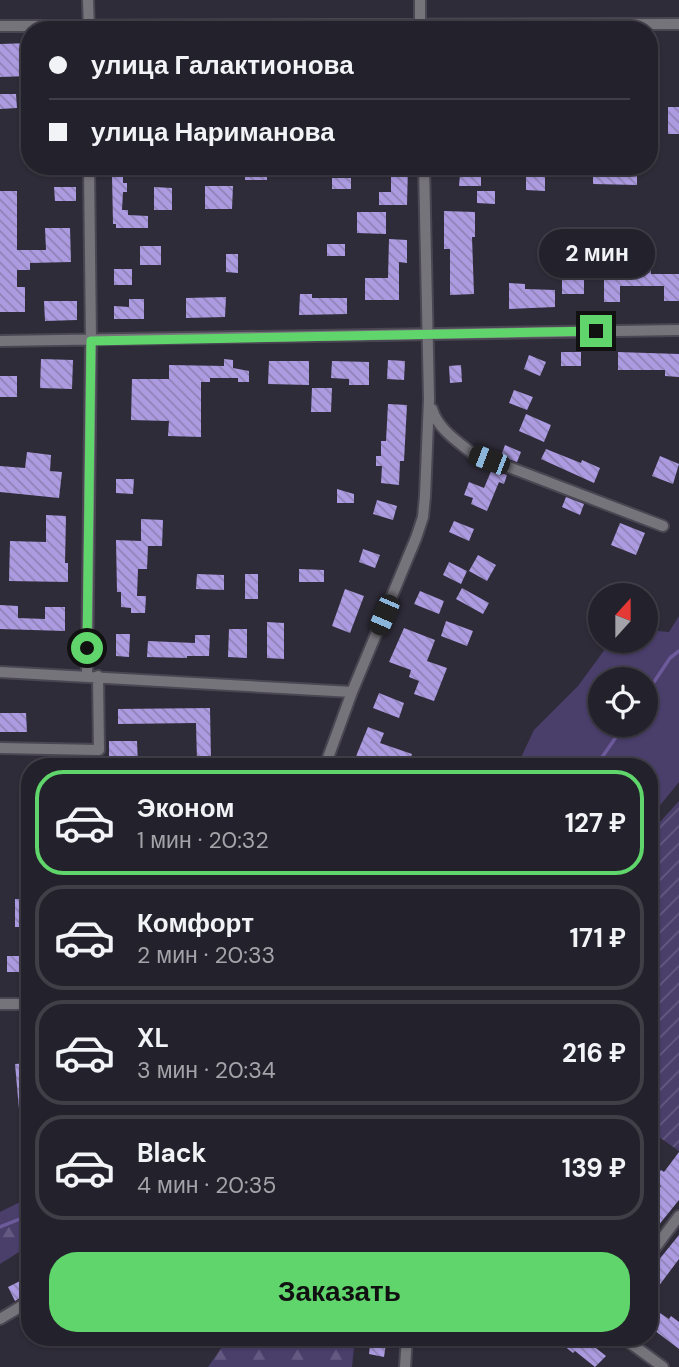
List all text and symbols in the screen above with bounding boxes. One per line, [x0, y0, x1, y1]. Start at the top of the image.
text: улица Галактионова [91, 48, 354, 82]
text: улица Нариманова [91, 115, 335, 149]
callout: 2 мин [538, 230, 654, 278]
text: 2 мин [565, 238, 629, 268]
route end [580, 315, 612, 347]
car [466, 443, 513, 477]
north arrow [588, 583, 658, 653]
map controls [588, 583, 658, 737]
car [367, 592, 402, 638]
route start [71, 632, 103, 664]
button: locate [588, 667, 658, 737]
icon: car [53, 791, 116, 854]
text: Эконом [137, 791, 235, 825]
text: 127 ₽ [565, 806, 626, 840]
text: 1 мин · 20:32 [137, 825, 269, 855]
icon: car [53, 906, 116, 969]
text: Комфорт [137, 906, 254, 940]
text: 171 ₽ [569, 921, 626, 955]
text: 2 мин · 20:33 [137, 940, 275, 970]
icon: car [53, 1021, 116, 1084]
text: XL [137, 1021, 169, 1055]
text: 216 ₽ [562, 1036, 626, 1070]
text: 3 мин · 20:34 [137, 1055, 276, 1085]
icon: car [53, 1136, 116, 1199]
text: Black [137, 1136, 207, 1170]
text: 139 ₽ [562, 1151, 626, 1185]
text: 4 мин · 20:35 [137, 1170, 276, 1200]
button: Заказать [49, 1252, 630, 1332]

